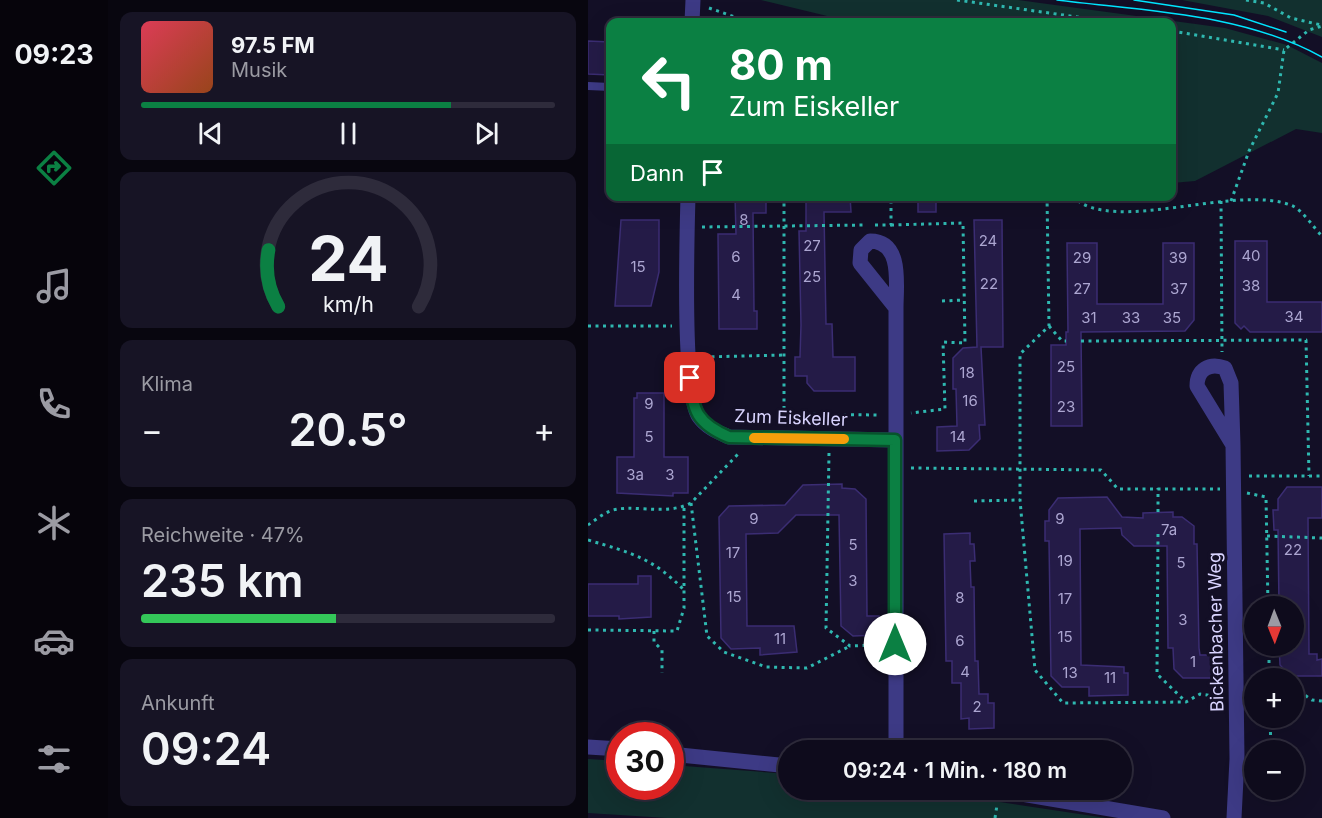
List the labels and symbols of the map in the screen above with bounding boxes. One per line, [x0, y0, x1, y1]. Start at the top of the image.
house number: 8 [739, 210, 749, 229]
house number: 24 [979, 231, 997, 250]
house number: 27 [803, 236, 821, 255]
house number: 40 [1241, 246, 1261, 265]
house number: 6 [731, 247, 741, 266]
house number: 29 [1073, 248, 1091, 267]
house number: 39 [1169, 248, 1187, 267]
house number: 15 [630, 257, 646, 276]
house number: 25 [803, 267, 821, 286]
house number: 22 [980, 274, 998, 293]
house number: 38 [1242, 276, 1260, 295]
house number: 27 [1073, 279, 1091, 298]
house number: 37 [1170, 279, 1188, 298]
house number: 4 [731, 285, 741, 304]
house number: 34 [1285, 307, 1303, 326]
house number: 31 [1081, 308, 1097, 327]
house number: 33 [1122, 308, 1140, 327]
house number: 35 [1163, 308, 1181, 327]
pin [664, 352, 715, 403]
house number: 25 [1057, 357, 1075, 376]
house number: 18 [959, 363, 975, 382]
house number: 16 [962, 391, 978, 410]
house number: 9 [644, 394, 654, 413]
house number: 23 [1057, 397, 1075, 416]
street label: Zum Eiskeller [734, 405, 848, 430]
house number: 5 [644, 427, 654, 446]
house number: 14 [950, 427, 966, 446]
house number: 3a [626, 465, 644, 484]
house number: 3 [665, 465, 675, 484]
house number: 9 [749, 509, 759, 528]
house number: 9 [1055, 509, 1065, 528]
house number: 7a [1161, 520, 1177, 539]
house number: 5 [848, 535, 858, 554]
house number: 22 [1284, 540, 1302, 559]
house number: 17 [726, 543, 740, 562]
house number: 19 [1057, 551, 1073, 570]
street label: Bickenbacher Weg [1204, 552, 1227, 712]
house number: 5 [1176, 553, 1186, 572]
house number: 3 [848, 571, 858, 590]
house number: 15 [726, 587, 742, 606]
house number: 8 [955, 588, 965, 607]
house number: 17 [1058, 589, 1072, 608]
north arrow [1244, 596, 1304, 656]
house number: 3 [1178, 610, 1188, 629]
position arrow [863, 612, 927, 676]
house number: 15 [1057, 627, 1073, 646]
house number: 11 [774, 629, 786, 648]
house number: 6 [955, 631, 965, 650]
house number: 1 [1190, 652, 1196, 671]
house number: 4 [960, 662, 970, 681]
house number: 13 [1062, 663, 1078, 682]
house number: 11 [1104, 668, 1116, 687]
house number: 2 [972, 697, 982, 716]
speed limit sign: 30 [606, 722, 684, 800]

